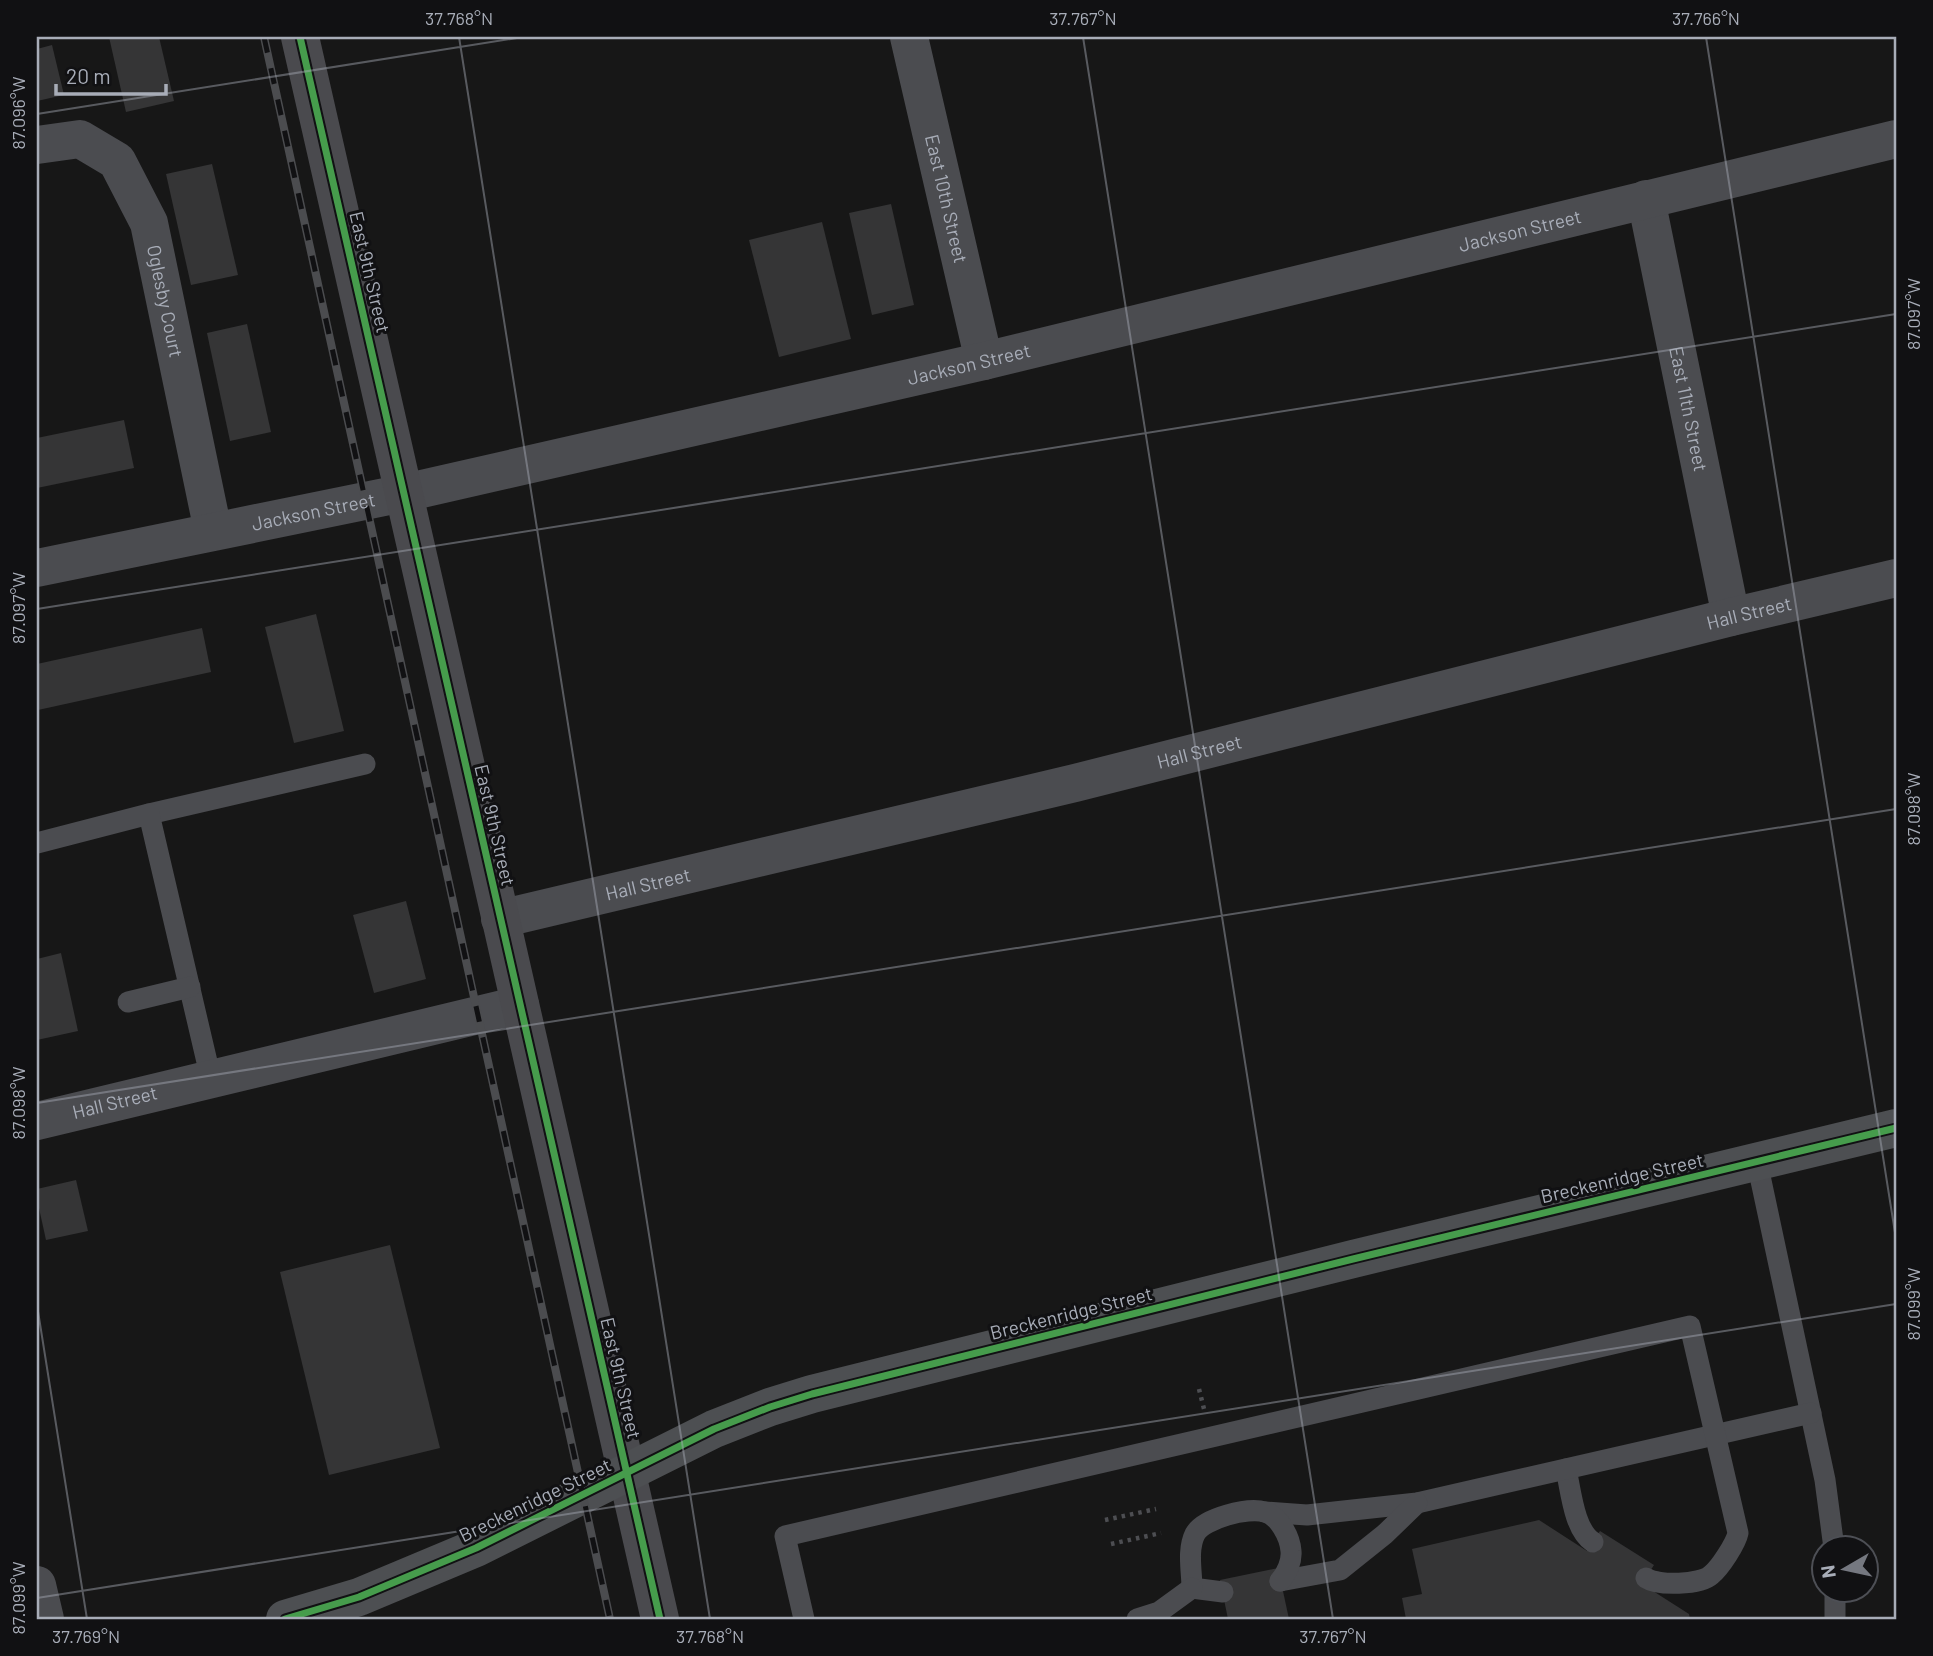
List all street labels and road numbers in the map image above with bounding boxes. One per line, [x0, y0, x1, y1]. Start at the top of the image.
street label: East 10th Street [921, 132, 973, 265]
street label: Jackson Street [1456, 204, 1584, 256]
street label: East 9th Street [345, 209, 396, 335]
street label: Oglesby Court [143, 243, 189, 359]
street label: Jackson Street [905, 338, 1033, 389]
street label: East 11th Street [1665, 344, 1713, 473]
street label: Jackson Street [249, 487, 377, 535]
street label: Hall Street [1704, 591, 1794, 634]
street label: Hall Street [1154, 729, 1244, 773]
street label: East 9th Street [470, 762, 521, 888]
street label: Hall Street [603, 862, 693, 905]
street label: Hall Street [70, 1081, 159, 1123]
street label: Breckenridge Street [1538, 1148, 1706, 1207]
street label: Breckenridge Street [987, 1281, 1154, 1344]
street label: East 9th Street [596, 1315, 647, 1441]
street label: Breckenridge Street [455, 1453, 615, 1546]

